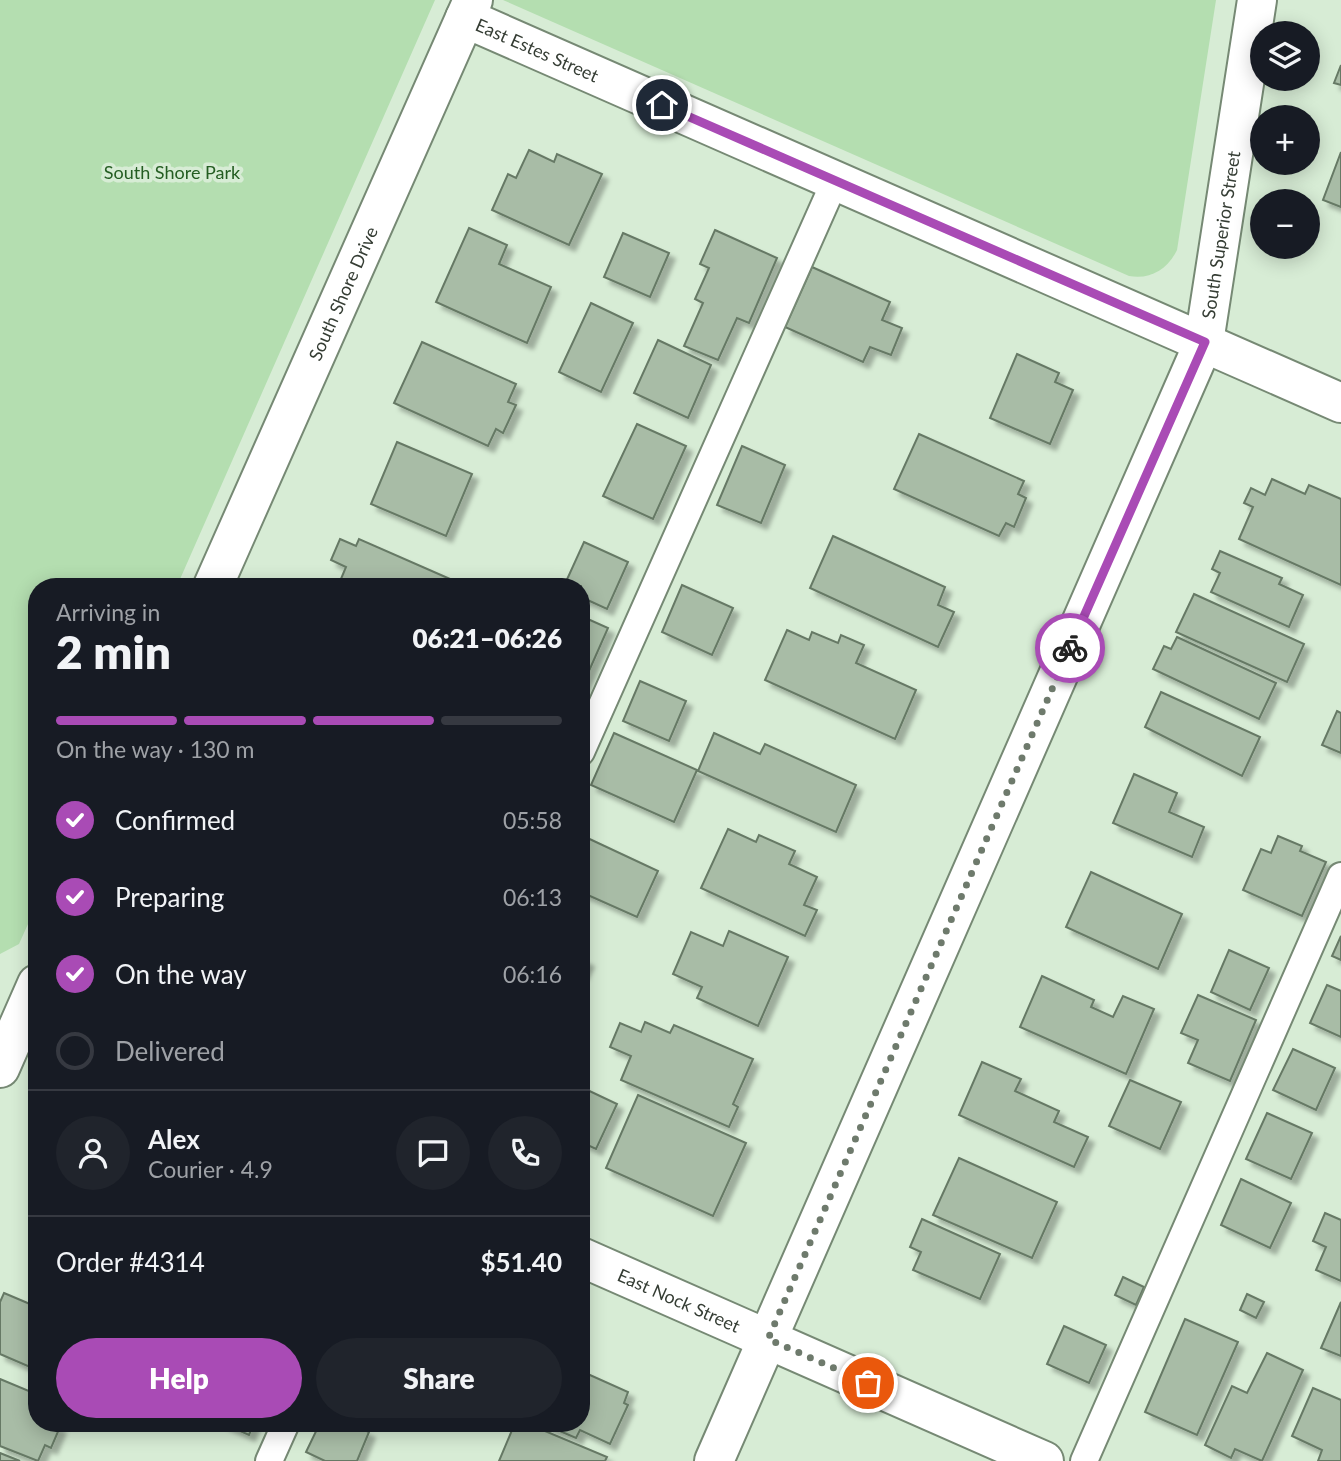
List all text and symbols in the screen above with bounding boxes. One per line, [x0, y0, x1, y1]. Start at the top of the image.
street label: East Estes Street [472, 13, 603, 87]
map controls [1250, 21, 1320, 259]
button: layers [1250, 21, 1320, 91]
pin [632, 75, 692, 135]
icon: home [643, 86, 681, 124]
button: + [1250, 105, 1320, 175]
street label: South Superior Street [1197, 149, 1245, 320]
park label: South Shore Park [104, 161, 241, 183]
button: − [1250, 189, 1320, 259]
street label: South Shore Drive [303, 223, 382, 364]
text: Arriving in [56, 598, 160, 626]
courier [1035, 613, 1105, 683]
text: 06:21–06:26 [412, 622, 562, 654]
text: 2 min [56, 624, 171, 679]
icon: bike [1051, 629, 1089, 667]
text: On the way · 130 m [56, 735, 255, 763]
icon: check [56, 801, 94, 839]
text: Confirmed [115, 804, 235, 836]
text: 05:58 [503, 806, 562, 834]
icon: check [56, 878, 94, 916]
text: Preparing [115, 881, 224, 913]
text: 06:13 [503, 883, 562, 911]
icon: check [56, 955, 94, 993]
text: On the way [115, 958, 247, 990]
text: 06:16 [503, 960, 562, 988]
text: Delivered [115, 1035, 225, 1067]
button: person [56, 1116, 130, 1190]
button: chat [396, 1116, 470, 1190]
button: phone [488, 1116, 562, 1190]
text: Alex [148, 1123, 200, 1155]
text: Courier · 4.9 [148, 1155, 273, 1183]
text: Order #4314 [56, 1246, 205, 1278]
text: $51.40 [480, 1246, 562, 1278]
street label: East Nock Street [614, 1264, 744, 1337]
button: Help [56, 1338, 302, 1418]
button: Share [316, 1338, 562, 1418]
pin [838, 1353, 898, 1413]
icon: bag [849, 1364, 887, 1402]

